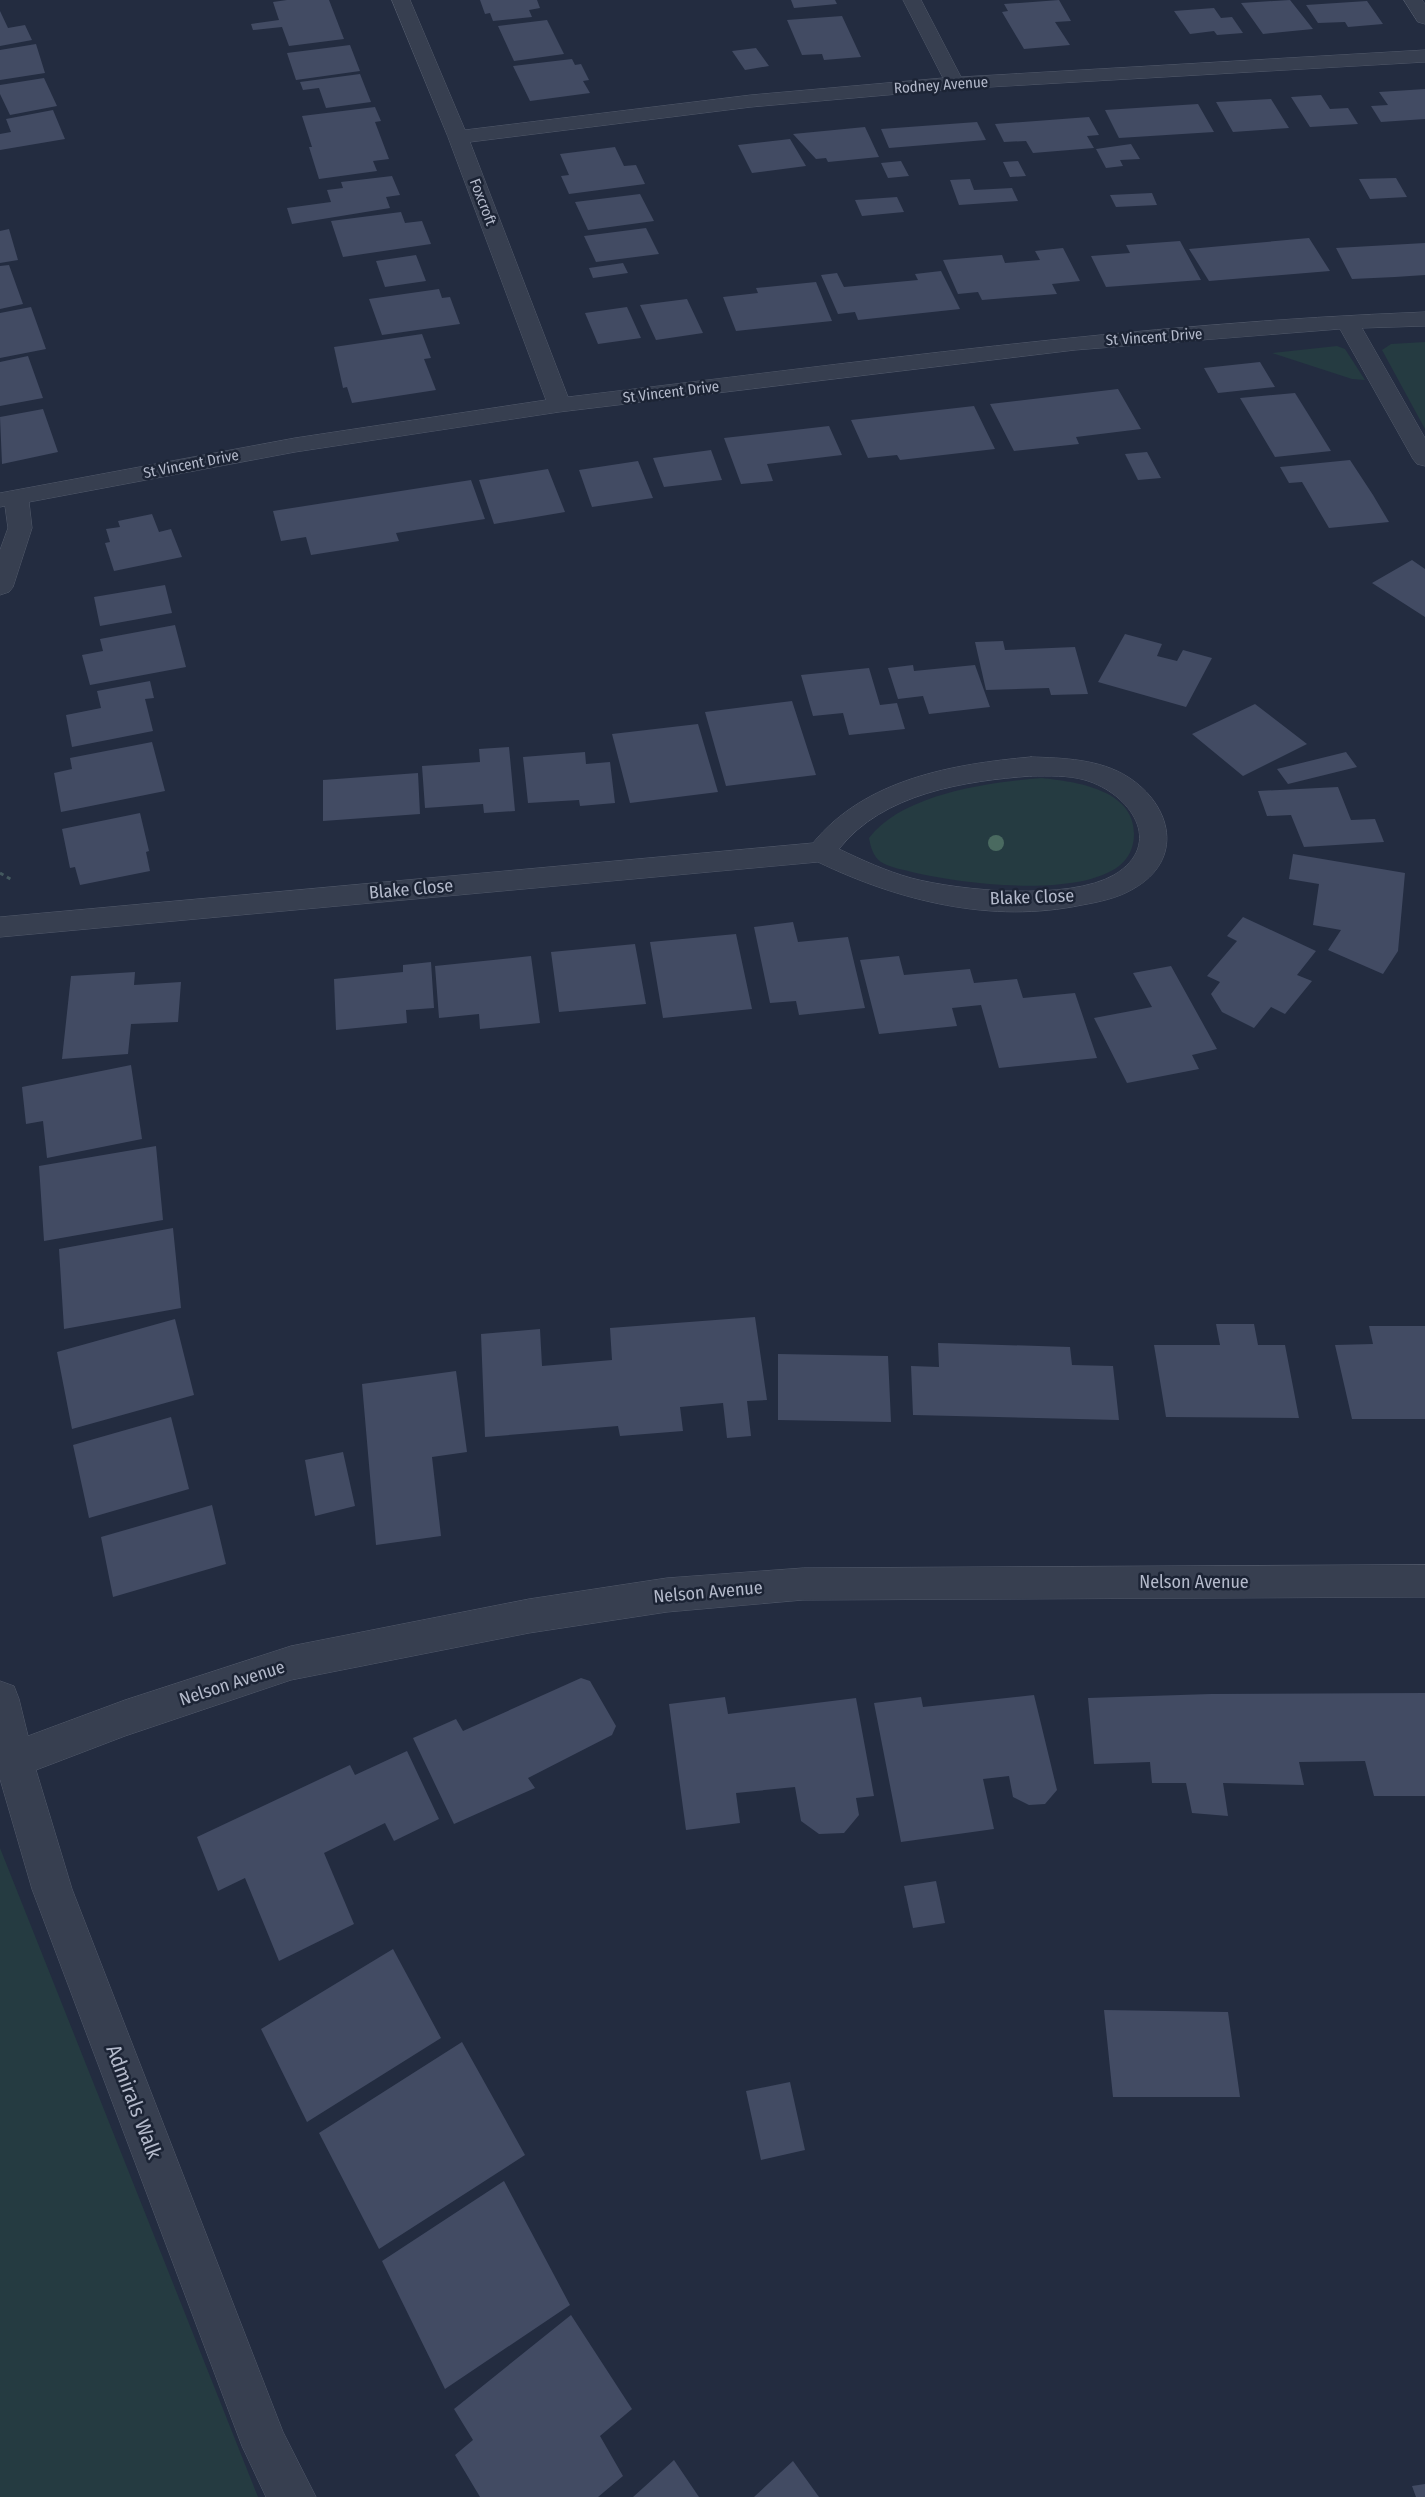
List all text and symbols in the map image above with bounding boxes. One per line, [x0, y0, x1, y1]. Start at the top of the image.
street label: Rodney Avenue [893, 73, 989, 97]
street label: Foxcroft [466, 176, 500, 228]
street label: St Vincent Drive [1105, 325, 1203, 349]
street label: St Vincent Drive [622, 377, 720, 407]
street label: St Vincent Drive [142, 446, 240, 482]
street label: Blake Close [368, 874, 454, 904]
street label: Blake Close [989, 885, 1075, 909]
street label: Nelson Avenue [1139, 1571, 1249, 1593]
street label: Nelson Avenue [652, 1576, 764, 1608]
street label: Nelson Avenue [177, 1656, 288, 1710]
street label: Admirals Walk [100, 2041, 168, 2163]

